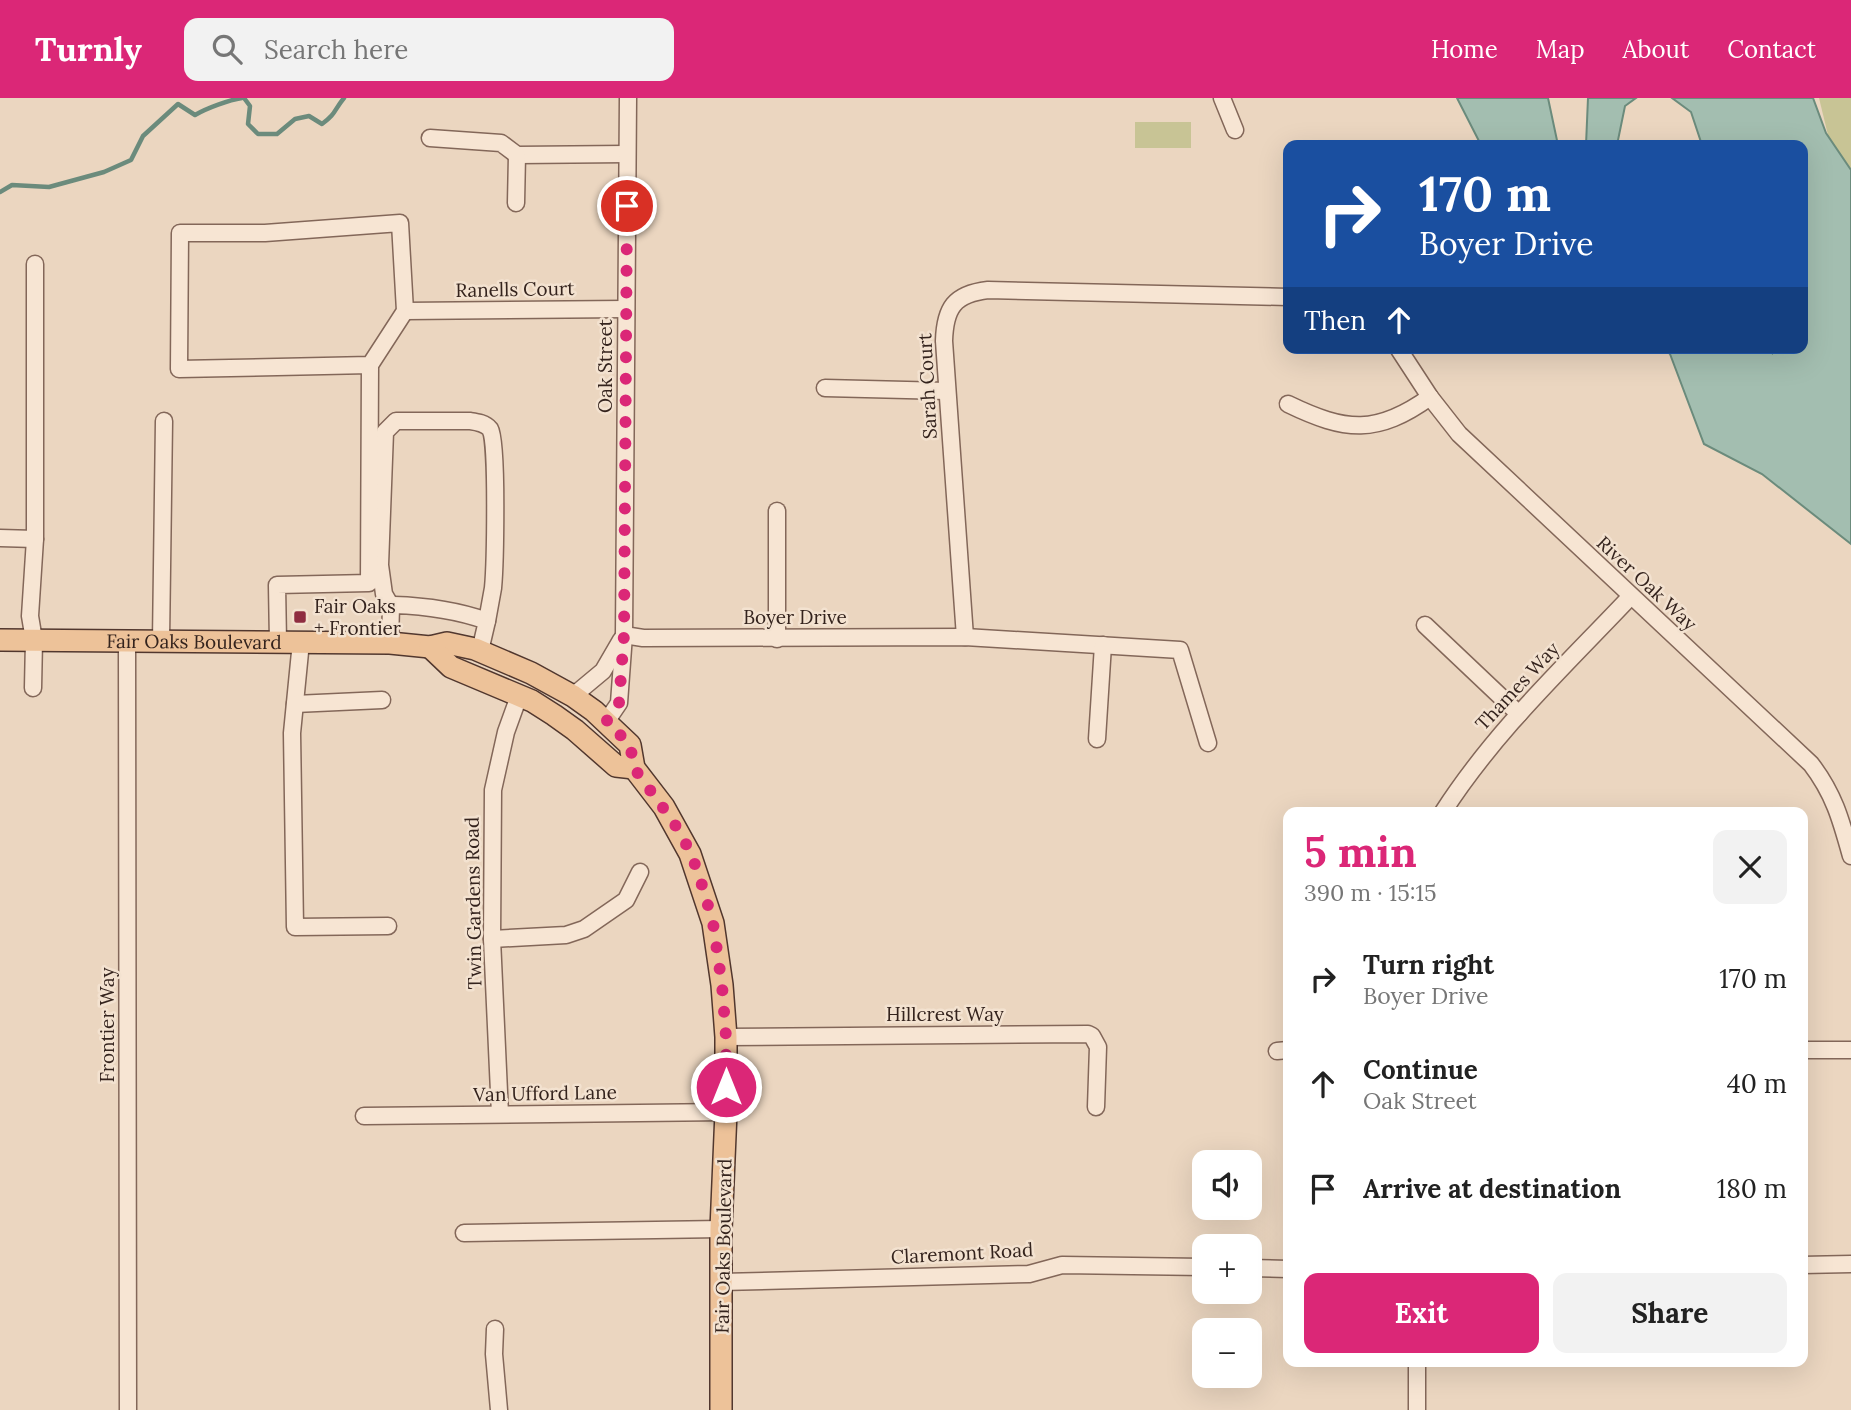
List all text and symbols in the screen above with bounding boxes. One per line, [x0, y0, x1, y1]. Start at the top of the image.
search box [184, 18, 674, 81]
text: Turnly [35, 28, 142, 70]
icon: search [208, 30, 246, 68]
text: Search here [264, 33, 408, 66]
text: Home [1431, 34, 1498, 65]
text: Map [1536, 34, 1585, 65]
text: About [1623, 34, 1689, 65]
text: Contact [1727, 34, 1816, 65]
text: 170 m [1419, 162, 1551, 224]
icon: right [1304, 168, 1395, 259]
pin [597, 176, 657, 236]
icon: arrive [608, 187, 646, 225]
text: Boyer Drive [1419, 223, 1594, 264]
street label: Ranells Court [455, 276, 575, 302]
icon: ahead [1380, 301, 1418, 339]
text: Then [1304, 304, 1366, 337]
street label: Oak Street [593, 318, 617, 413]
street label: Sarah Court [912, 332, 942, 440]
street label: River Oak Way [1592, 531, 1702, 635]
place label: Fair Oaks + Frontier [314, 594, 402, 640]
street label: Boyer Drive [743, 605, 847, 629]
marker: Fair Oaks + Frontier [292, 609, 308, 625]
street label: Fair Oaks Boulevard [106, 629, 282, 654]
street label: Thames Way [1470, 637, 1564, 735]
street label: Twin Gardens Road [459, 816, 487, 990]
text: 5 min [1304, 825, 1417, 879]
button: close [1713, 830, 1787, 904]
text: 390 m · 15:15 [1304, 878, 1436, 907]
text: Turn right [1363, 948, 1494, 981]
icon: right [1304, 960, 1342, 998]
text: 170 m [1719, 962, 1787, 995]
street label: Frontier Way [95, 968, 119, 1082]
text: Boyer Drive [1363, 981, 1489, 1010]
street label: Hillcrest Way [886, 1002, 1004, 1026]
position arrow [689, 1050, 763, 1124]
text: Continue [1363, 1053, 1478, 1086]
icon: ahead [1304, 1065, 1342, 1103]
text: 40 m [1727, 1067, 1787, 1100]
street label: Van Ufford Lane [472, 1080, 617, 1106]
text: Oak Street [1363, 1086, 1477, 1115]
map controls [1192, 1150, 1262, 1388]
button: sound [1192, 1150, 1262, 1220]
street label: Fair Oaks Boulevard [709, 1158, 737, 1334]
icon: arrive [1304, 1170, 1342, 1208]
text: Arrive at destination [1363, 1172, 1621, 1205]
text: 180 m [1717, 1172, 1787, 1205]
button: + [1192, 1234, 1262, 1304]
street label: Claremont Road [890, 1237, 1034, 1269]
button: Exit [1304, 1273, 1539, 1353]
button: Share [1553, 1273, 1787, 1353]
button: − [1192, 1318, 1262, 1388]

